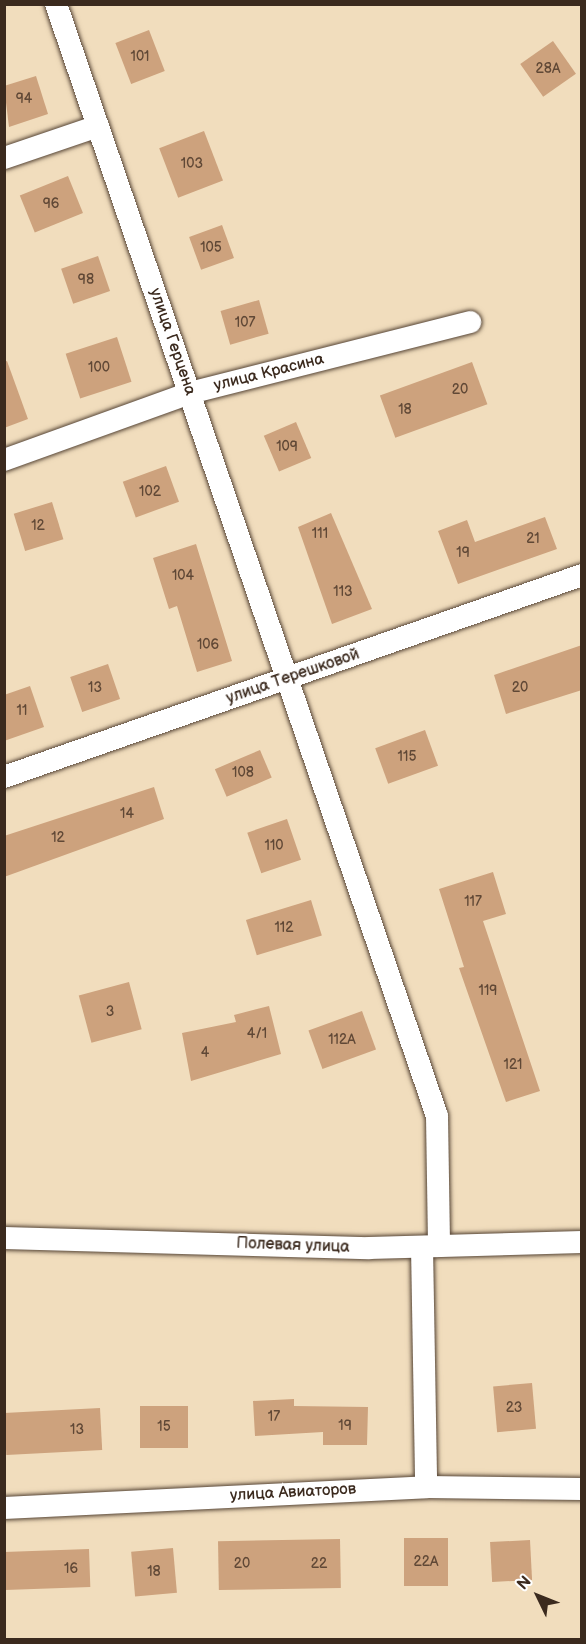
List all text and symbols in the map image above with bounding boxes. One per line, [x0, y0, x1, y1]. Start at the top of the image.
house number: 101 [130, 49, 150, 65]
house number: 28А [536, 61, 560, 77]
house number: 94 [16, 91, 32, 107]
house number: 103 [181, 156, 203, 172]
house number: 96 [43, 196, 59, 212]
house number: 105 [200, 240, 222, 256]
house number: 98 [78, 272, 94, 288]
street label: улица Герцена [145, 286, 199, 398]
house number: 107 [235, 315, 255, 331]
street label: улица Красина [212, 350, 326, 396]
house number: 100 [88, 360, 110, 376]
house number: 20 [452, 382, 468, 398]
house number: 18 [398, 402, 412, 418]
house number: 109 [276, 439, 298, 455]
house number: 102 [139, 484, 161, 500]
house number: 12 [31, 518, 45, 534]
house number: 111 [312, 526, 328, 542]
house number: 21 [526, 531, 540, 547]
house number: 19 [456, 545, 470, 561]
house number: 104 [172, 568, 194, 584]
house number: 113 [333, 584, 353, 600]
house number: 106 [197, 637, 219, 653]
street label: улица Терешковой [224, 645, 362, 709]
house number: 13 [88, 680, 102, 696]
house number: 20 [512, 680, 528, 696]
house number: 11 [17, 703, 27, 719]
house number: 115 [398, 749, 416, 765]
house number: 108 [232, 765, 254, 781]
house number: 14 [120, 806, 134, 822]
house number: 12 [51, 830, 65, 846]
house number: 110 [264, 838, 284, 854]
house number: 117 [464, 894, 482, 910]
house number: 112 [274, 920, 294, 936]
house number: 119 [479, 983, 497, 999]
house number: 3 [106, 1004, 114, 1020]
house number: 4/1 [247, 1026, 267, 1042]
house number: 112А [328, 1032, 356, 1048]
house number: 4 [201, 1045, 209, 1061]
house number: 121 [504, 1057, 522, 1073]
street label: Полевая улица [236, 1234, 350, 1258]
house number: 23 [506, 1400, 522, 1416]
house number: 17 [268, 1409, 280, 1425]
house number: 19 [338, 1418, 352, 1434]
house number: 15 [157, 1419, 171, 1435]
house number: 13 [70, 1422, 84, 1438]
street label: улица Авиаторов [229, 1480, 357, 1506]
house number: 22А [413, 1554, 439, 1570]
house number: 20 [234, 1556, 250, 1572]
house number: 22 [311, 1556, 327, 1572]
house number: 16 [64, 1561, 78, 1577]
house number: 18 [147, 1564, 161, 1580]
north arrow [508, 1566, 568, 1626]
text: N [513, 1573, 536, 1594]

